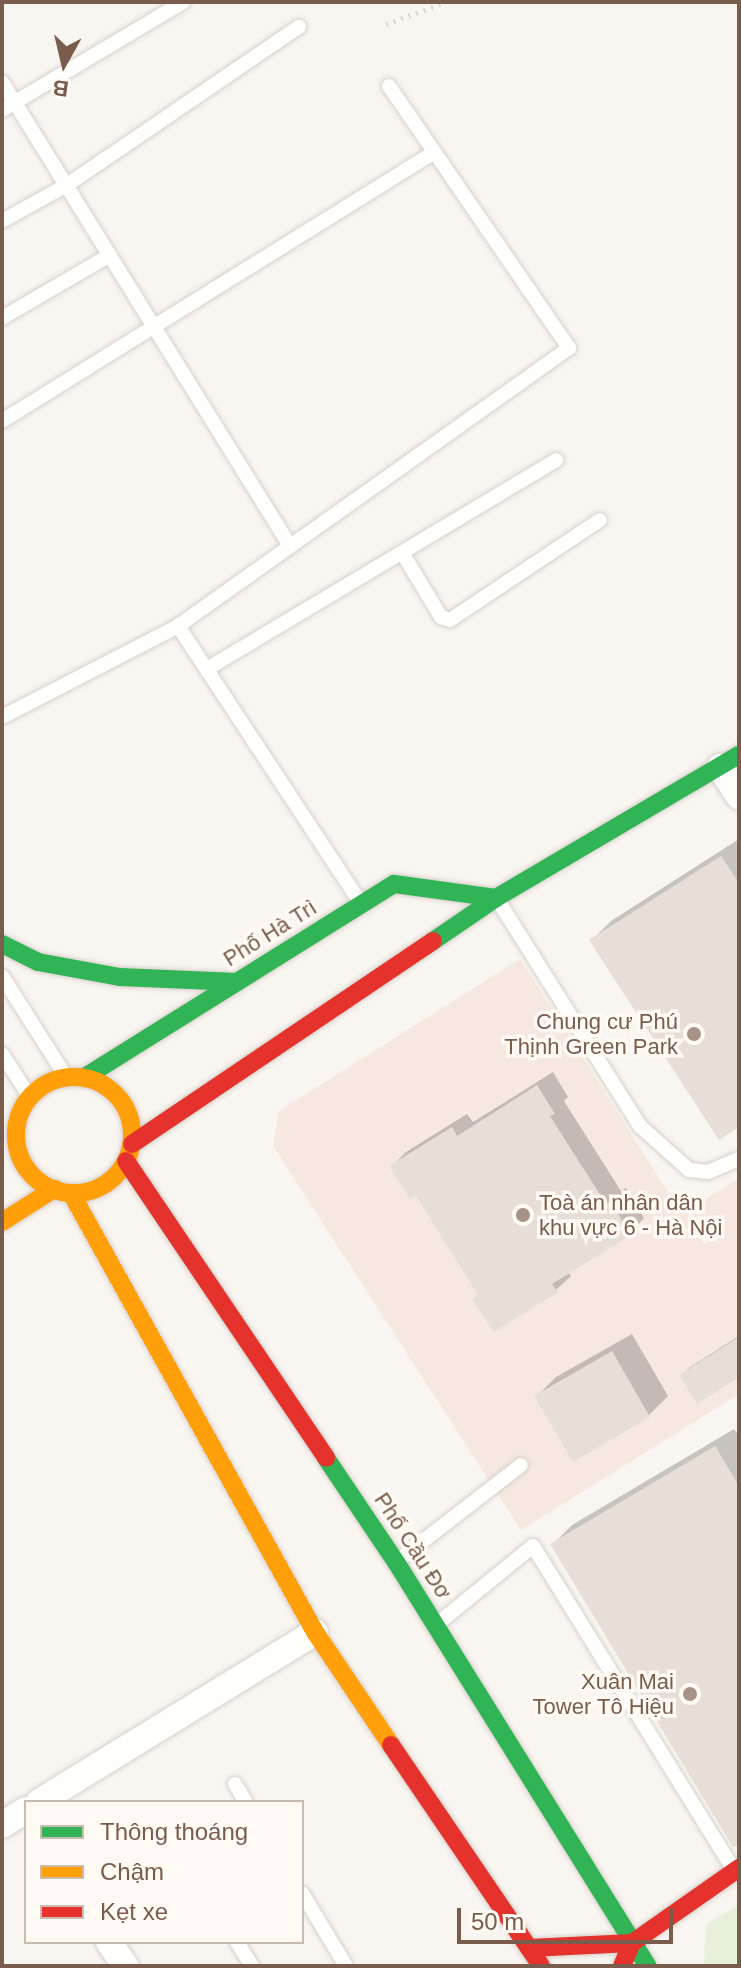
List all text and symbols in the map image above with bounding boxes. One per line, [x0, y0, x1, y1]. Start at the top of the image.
north arrow [24, 24, 104, 104]
text: B [51, 75, 70, 102]
street label: Phố Hà Trì [218, 894, 322, 972]
place label: Chung cư Phú Thịnh Green Park [504, 1008, 678, 1060]
marker: Chung cư Phú Thịnh Green Park [685, 1025, 703, 1043]
place label: Toà án nhân dân khu vực 6 - Hà Nội [539, 1189, 722, 1240]
marker: Toà án nhân dân khu vực 6 - Hà Nội [514, 1206, 532, 1224]
street label: Phố Cầu Đơ [369, 1488, 457, 1604]
place label: Xuân Mai Tower Tô Hiệu [532, 1668, 674, 1720]
marker: Xuân Mai Tower Tô Hiệu [681, 1685, 699, 1703]
legend [24, 1800, 304, 1944]
text: Thông thoáng [100, 1818, 248, 1845]
text: Chậm [100, 1858, 164, 1885]
scale bar [461, 1892, 677, 1942]
text: Kẹt xe [100, 1898, 168, 1925]
text: 50 m [471, 1908, 524, 1935]

